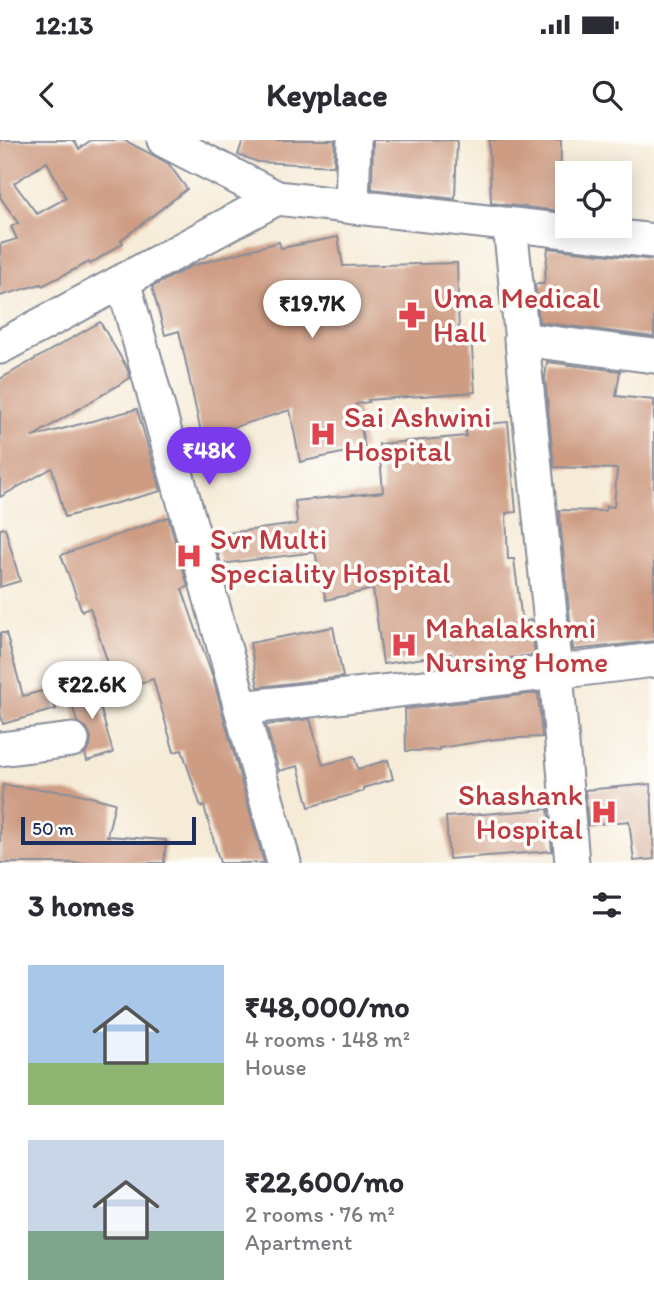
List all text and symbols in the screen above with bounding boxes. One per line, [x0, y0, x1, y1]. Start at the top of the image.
text: 12:13 [35, 9, 93, 41]
icon: back [28, 76, 66, 114]
text: Keyplace [266, 76, 388, 114]
icon: search [588, 76, 626, 114]
map controls [555, 161, 632, 238]
button: locate [555, 161, 632, 238]
place label: Uma Medical Hall [433, 279, 601, 350]
pin: ₹19.7K [255, 280, 369, 340]
text: ₹19.7K [279, 289, 345, 317]
pharmacy icon: Uma Medical Hall [397, 300, 427, 330]
place label: Sai Ashwini Hospital [344, 398, 491, 469]
hospital icon: Sai Ashwini Hospital [308, 419, 338, 449]
pin: ₹48K [168, 428, 250, 487]
text: ₹48K [183, 436, 235, 464]
place label: Svr Multi Speciality Hospital [210, 520, 451, 591]
hospital icon: Svr Multi Speciality Hospital [174, 541, 204, 571]
place label: Mahalakshmi Nursing Home [425, 609, 608, 680]
hospital icon: Mahalakshmi Nursing Home [389, 630, 419, 660]
pin: ₹22.6K [35, 662, 149, 721]
text: ₹22.6K [58, 670, 126, 698]
place label: Shashank Hospital [458, 776, 584, 847]
hospital icon: Shashank Hospital [589, 797, 619, 827]
scale bar [21, 814, 196, 846]
text: 50 m [32, 817, 74, 840]
icon: filters [588, 886, 626, 924]
text: 3 homes [28, 887, 135, 924]
text: ₹48,000/mo [245, 988, 410, 1025]
icon: home [84, 993, 168, 1077]
text: 4 rooms · 148 m² [245, 1025, 410, 1053]
text: House [245, 1053, 307, 1081]
text: ₹22,600/mo [245, 1163, 404, 1200]
icon: home [84, 1168, 168, 1252]
text: 2 rooms · 76 m² [245, 1200, 395, 1228]
text: Apartment [245, 1228, 352, 1256]

